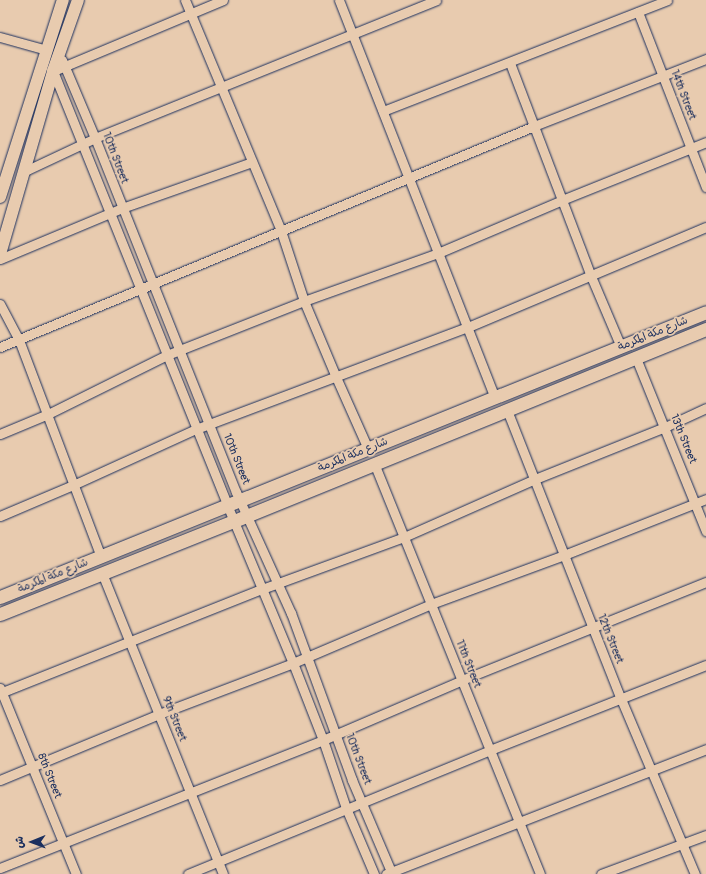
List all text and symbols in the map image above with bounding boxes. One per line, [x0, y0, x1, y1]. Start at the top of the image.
street label: 14th Street [667, 68, 699, 122]
street label: 10th Street [99, 131, 131, 185]
street label: شارع مكة المكرمة [616, 314, 690, 354]
street label: 13th Street [667, 412, 699, 466]
street label: 10th Street [220, 432, 252, 486]
street label: شارع مكة المكرمة [316, 435, 390, 475]
street label: شارع مكة المكرمة [16, 556, 90, 596]
street label: 12th Street [594, 612, 626, 666]
street label: 11th Street [452, 638, 484, 690]
street label: 9th Street [159, 695, 189, 743]
street label: 10th Street [342, 732, 374, 786]
street label: 8th Street [34, 752, 64, 800]
north arrow [12, 822, 52, 862]
text: ش [13, 836, 26, 848]

